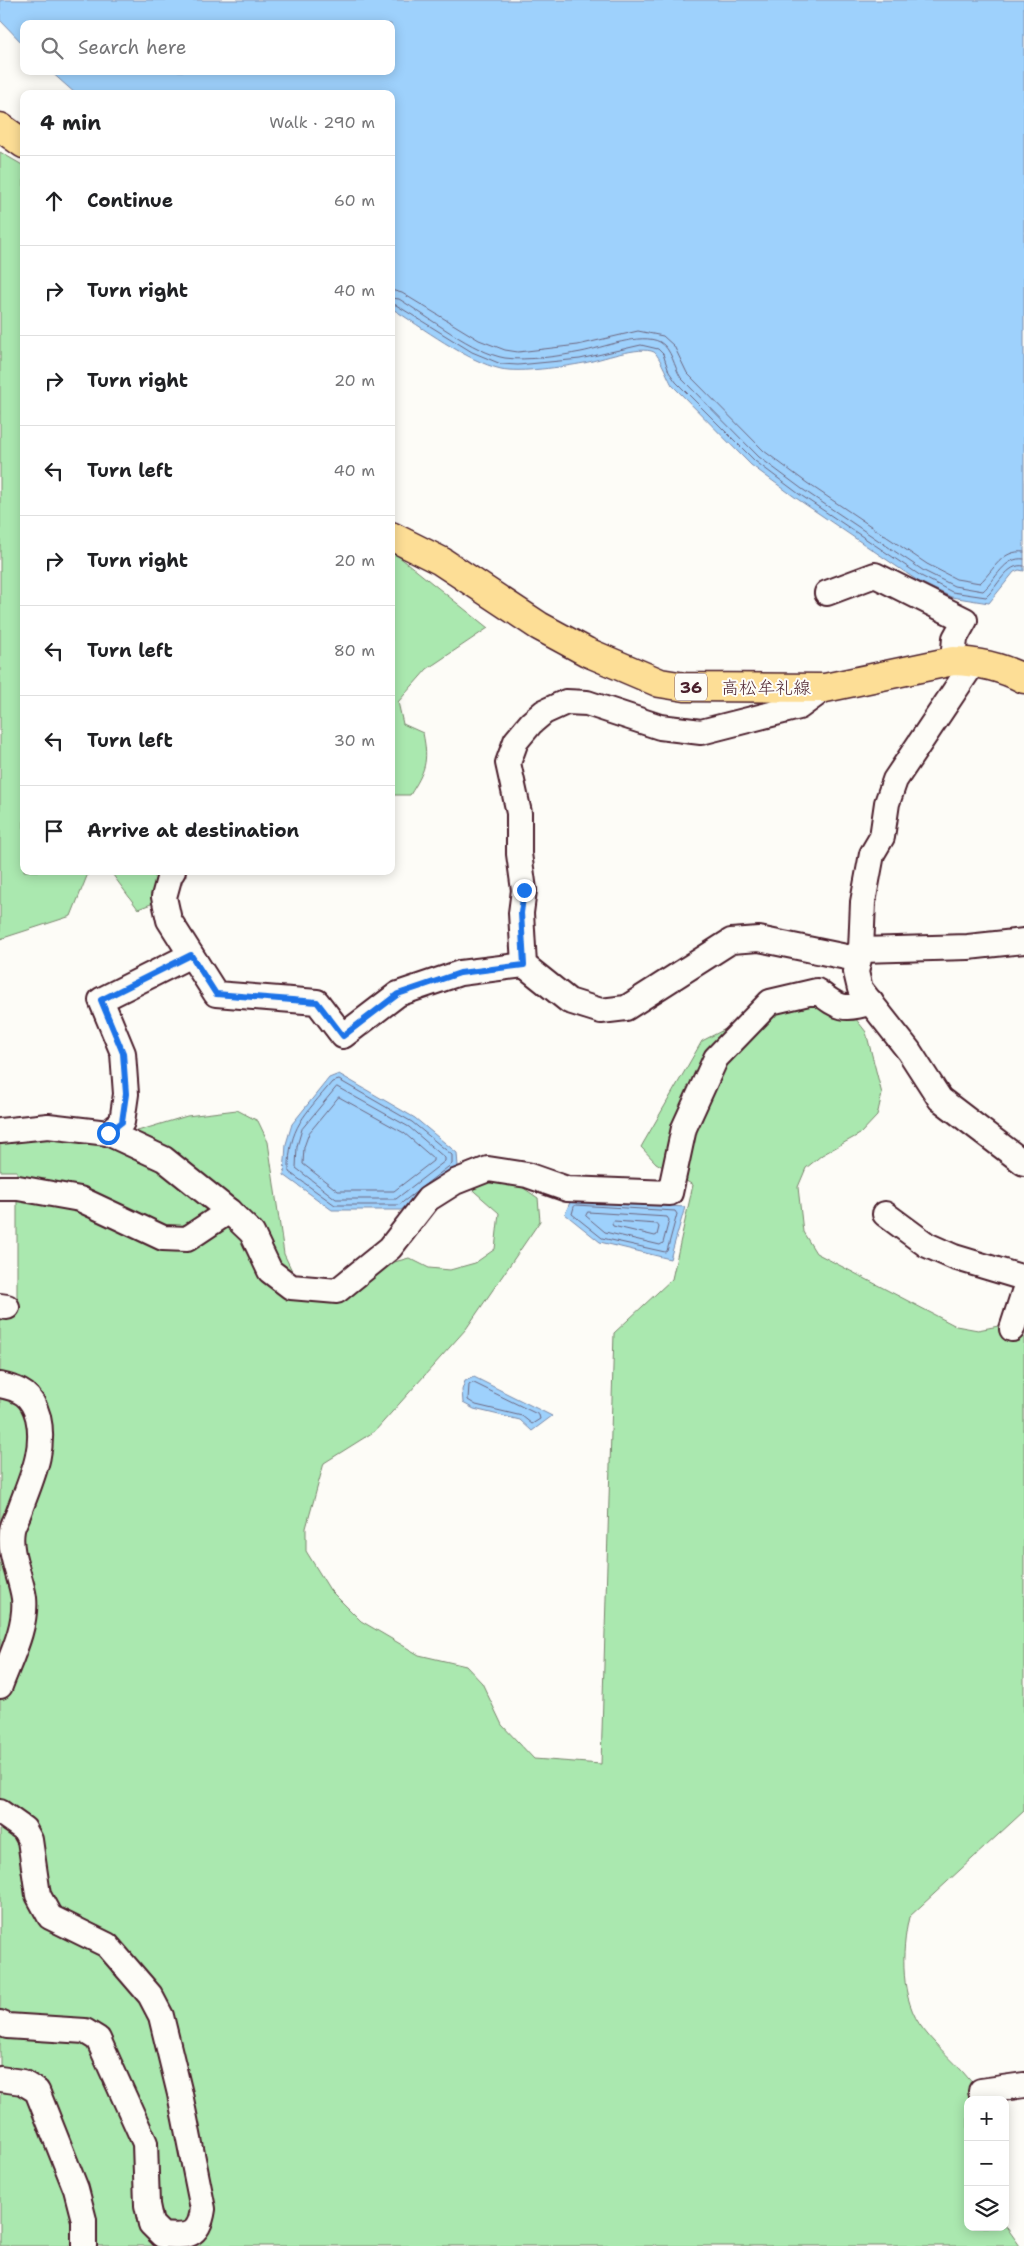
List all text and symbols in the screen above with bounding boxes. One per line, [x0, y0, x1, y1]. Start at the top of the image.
search box [20, 20, 395, 75]
icon: search [38, 34, 66, 62]
text: Search here [78, 35, 187, 60]
text: 4 min [40, 109, 101, 137]
text: Walk · 290 m [269, 112, 375, 133]
icon: ahead [40, 187, 68, 215]
text: Continue [87, 188, 173, 213]
text: 60 m [334, 190, 375, 211]
icon: right [40, 277, 68, 305]
text: Turn right [87, 278, 188, 303]
text: 40 m [333, 280, 375, 301]
icon: right [40, 367, 68, 395]
text: Turn right [87, 368, 188, 393]
text: 20 m [334, 370, 375, 391]
icon: left [40, 457, 68, 485]
text: Turn left [87, 458, 173, 483]
text: 40 m [333, 460, 375, 481]
icon: right [40, 547, 68, 575]
text: Turn right [87, 548, 188, 573]
text: 20 m [334, 550, 375, 571]
icon: left [40, 637, 68, 665]
text: Turn left [87, 638, 173, 663]
text: 80 m [334, 640, 375, 661]
road number: 36 [675, 674, 707, 700]
street label: 高松牟礼線 [721, 676, 811, 700]
icon: left [40, 727, 68, 755]
text: Turn left [87, 728, 173, 753]
text: 30 m [334, 730, 375, 751]
icon: arrive [40, 817, 68, 845]
text: Arrive at destination [87, 818, 299, 843]
route end [513, 879, 536, 902]
route start [97, 1122, 120, 1145]
map controls [964, 2096, 1009, 2231]
button: + [964, 2096, 1009, 2141]
button: − [964, 2141, 1009, 2186]
button: layers [964, 2186, 1009, 2231]

